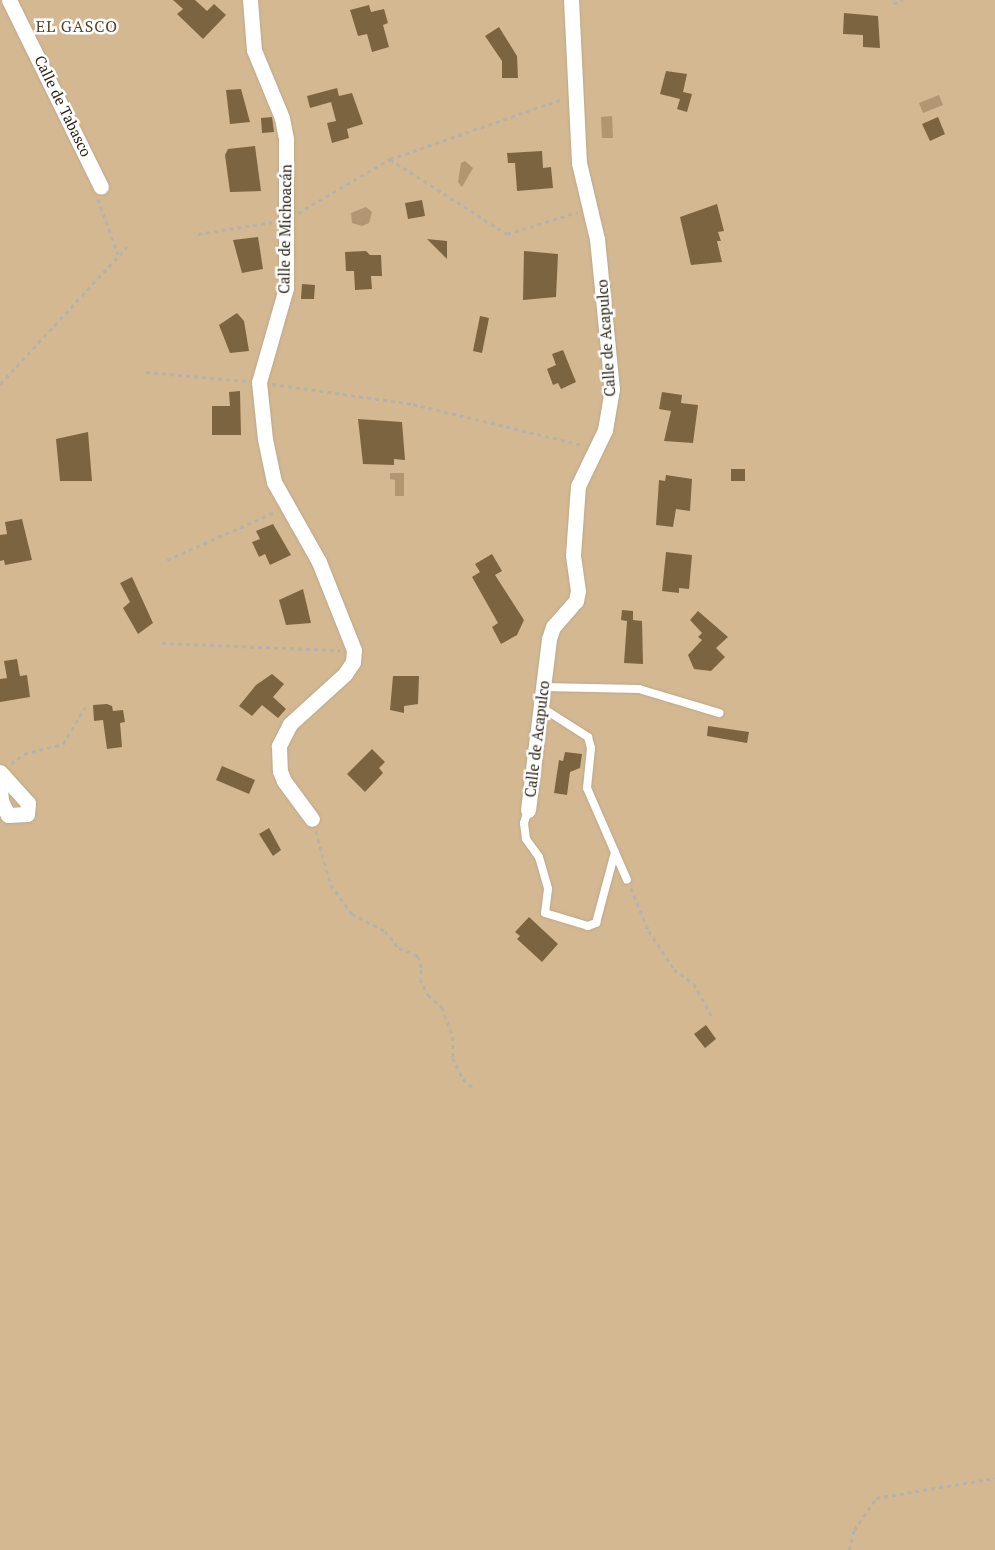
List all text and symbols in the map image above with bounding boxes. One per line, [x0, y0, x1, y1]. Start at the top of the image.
district label: EL GASCO [35, 16, 119, 36]
street label: Calle de Tabasco [31, 52, 95, 160]
street label: Calle de Michoacán [275, 164, 295, 294]
street label: Calle de Acapulco [593, 279, 619, 397]
street label: Calle de Acapulco [521, 679, 553, 799]

